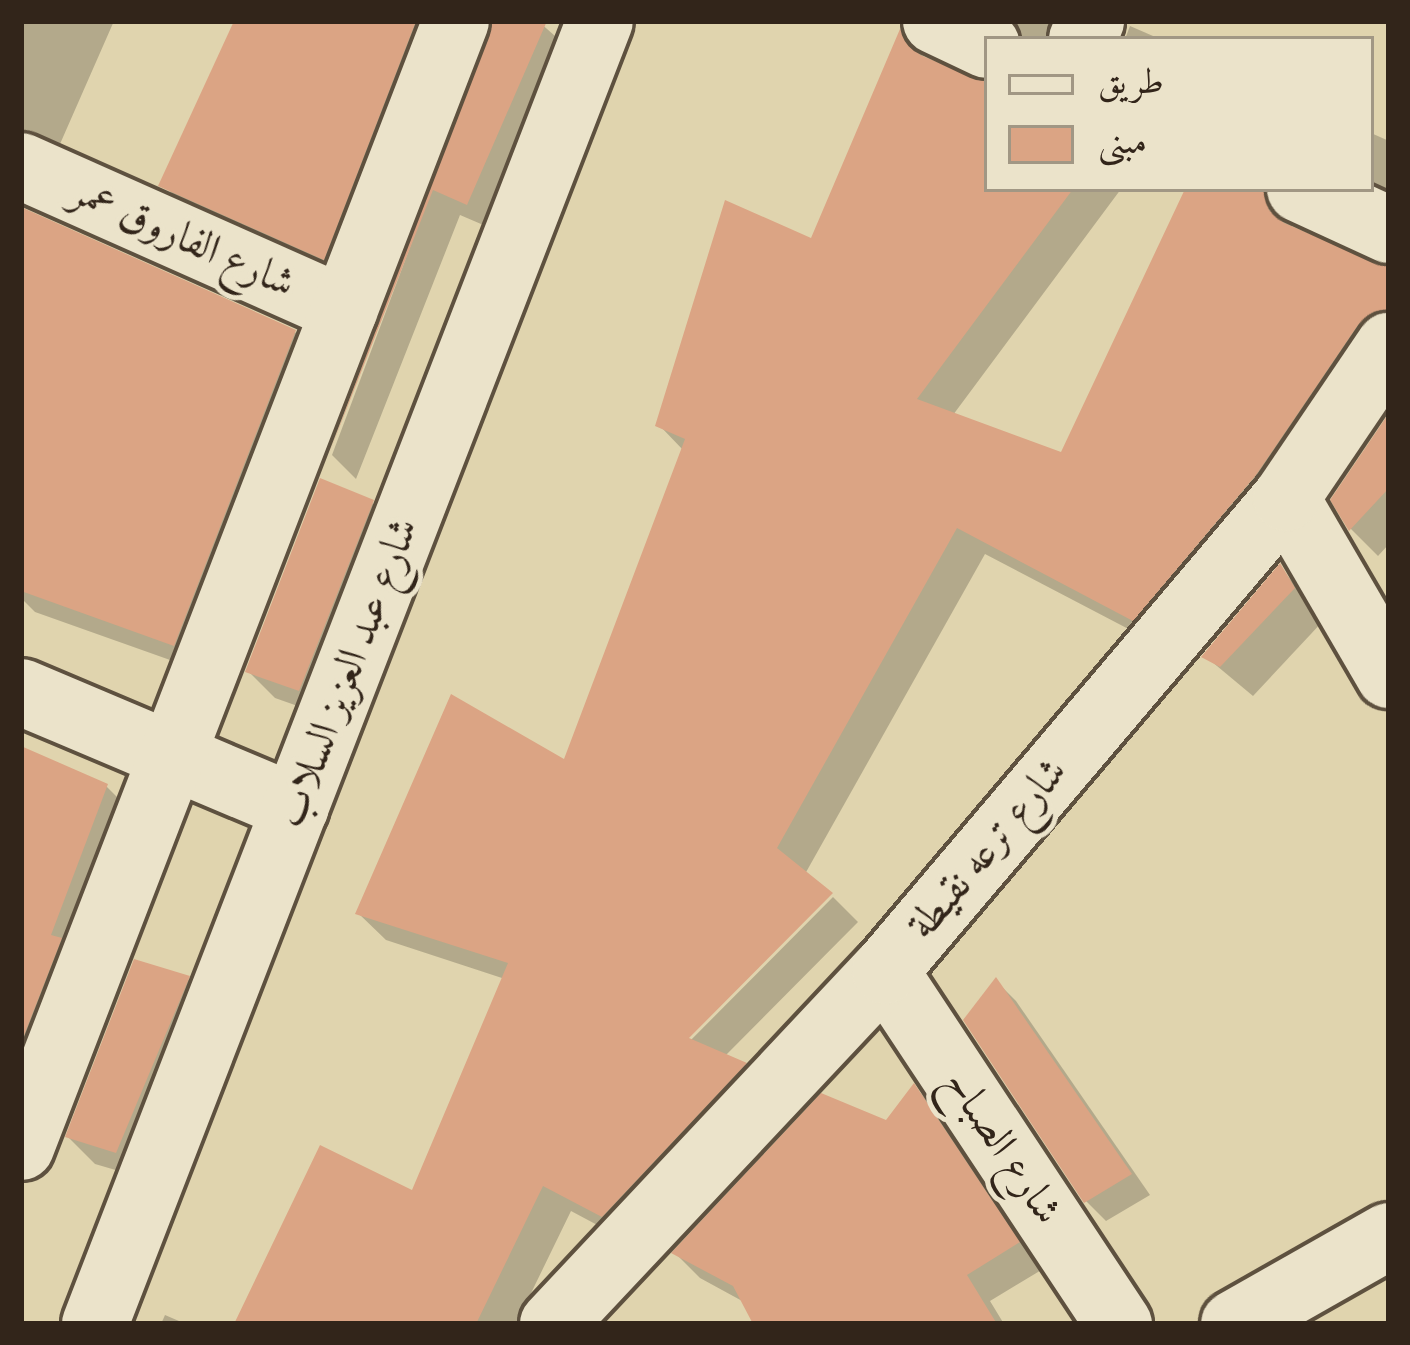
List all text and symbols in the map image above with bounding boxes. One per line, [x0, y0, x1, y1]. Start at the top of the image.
legend [984, 36, 1374, 192]
text: طريق [1098, 60, 1164, 105]
text: مبنى [1098, 120, 1147, 165]
street label: شارع الفاروق عمر [63, 166, 303, 310]
street label: شارع عبد العزيز السلاب [266, 511, 430, 835]
street label: شارع ترعه نقيطة [897, 748, 1079, 950]
street label: شارع الصباح [932, 1060, 1072, 1234]

